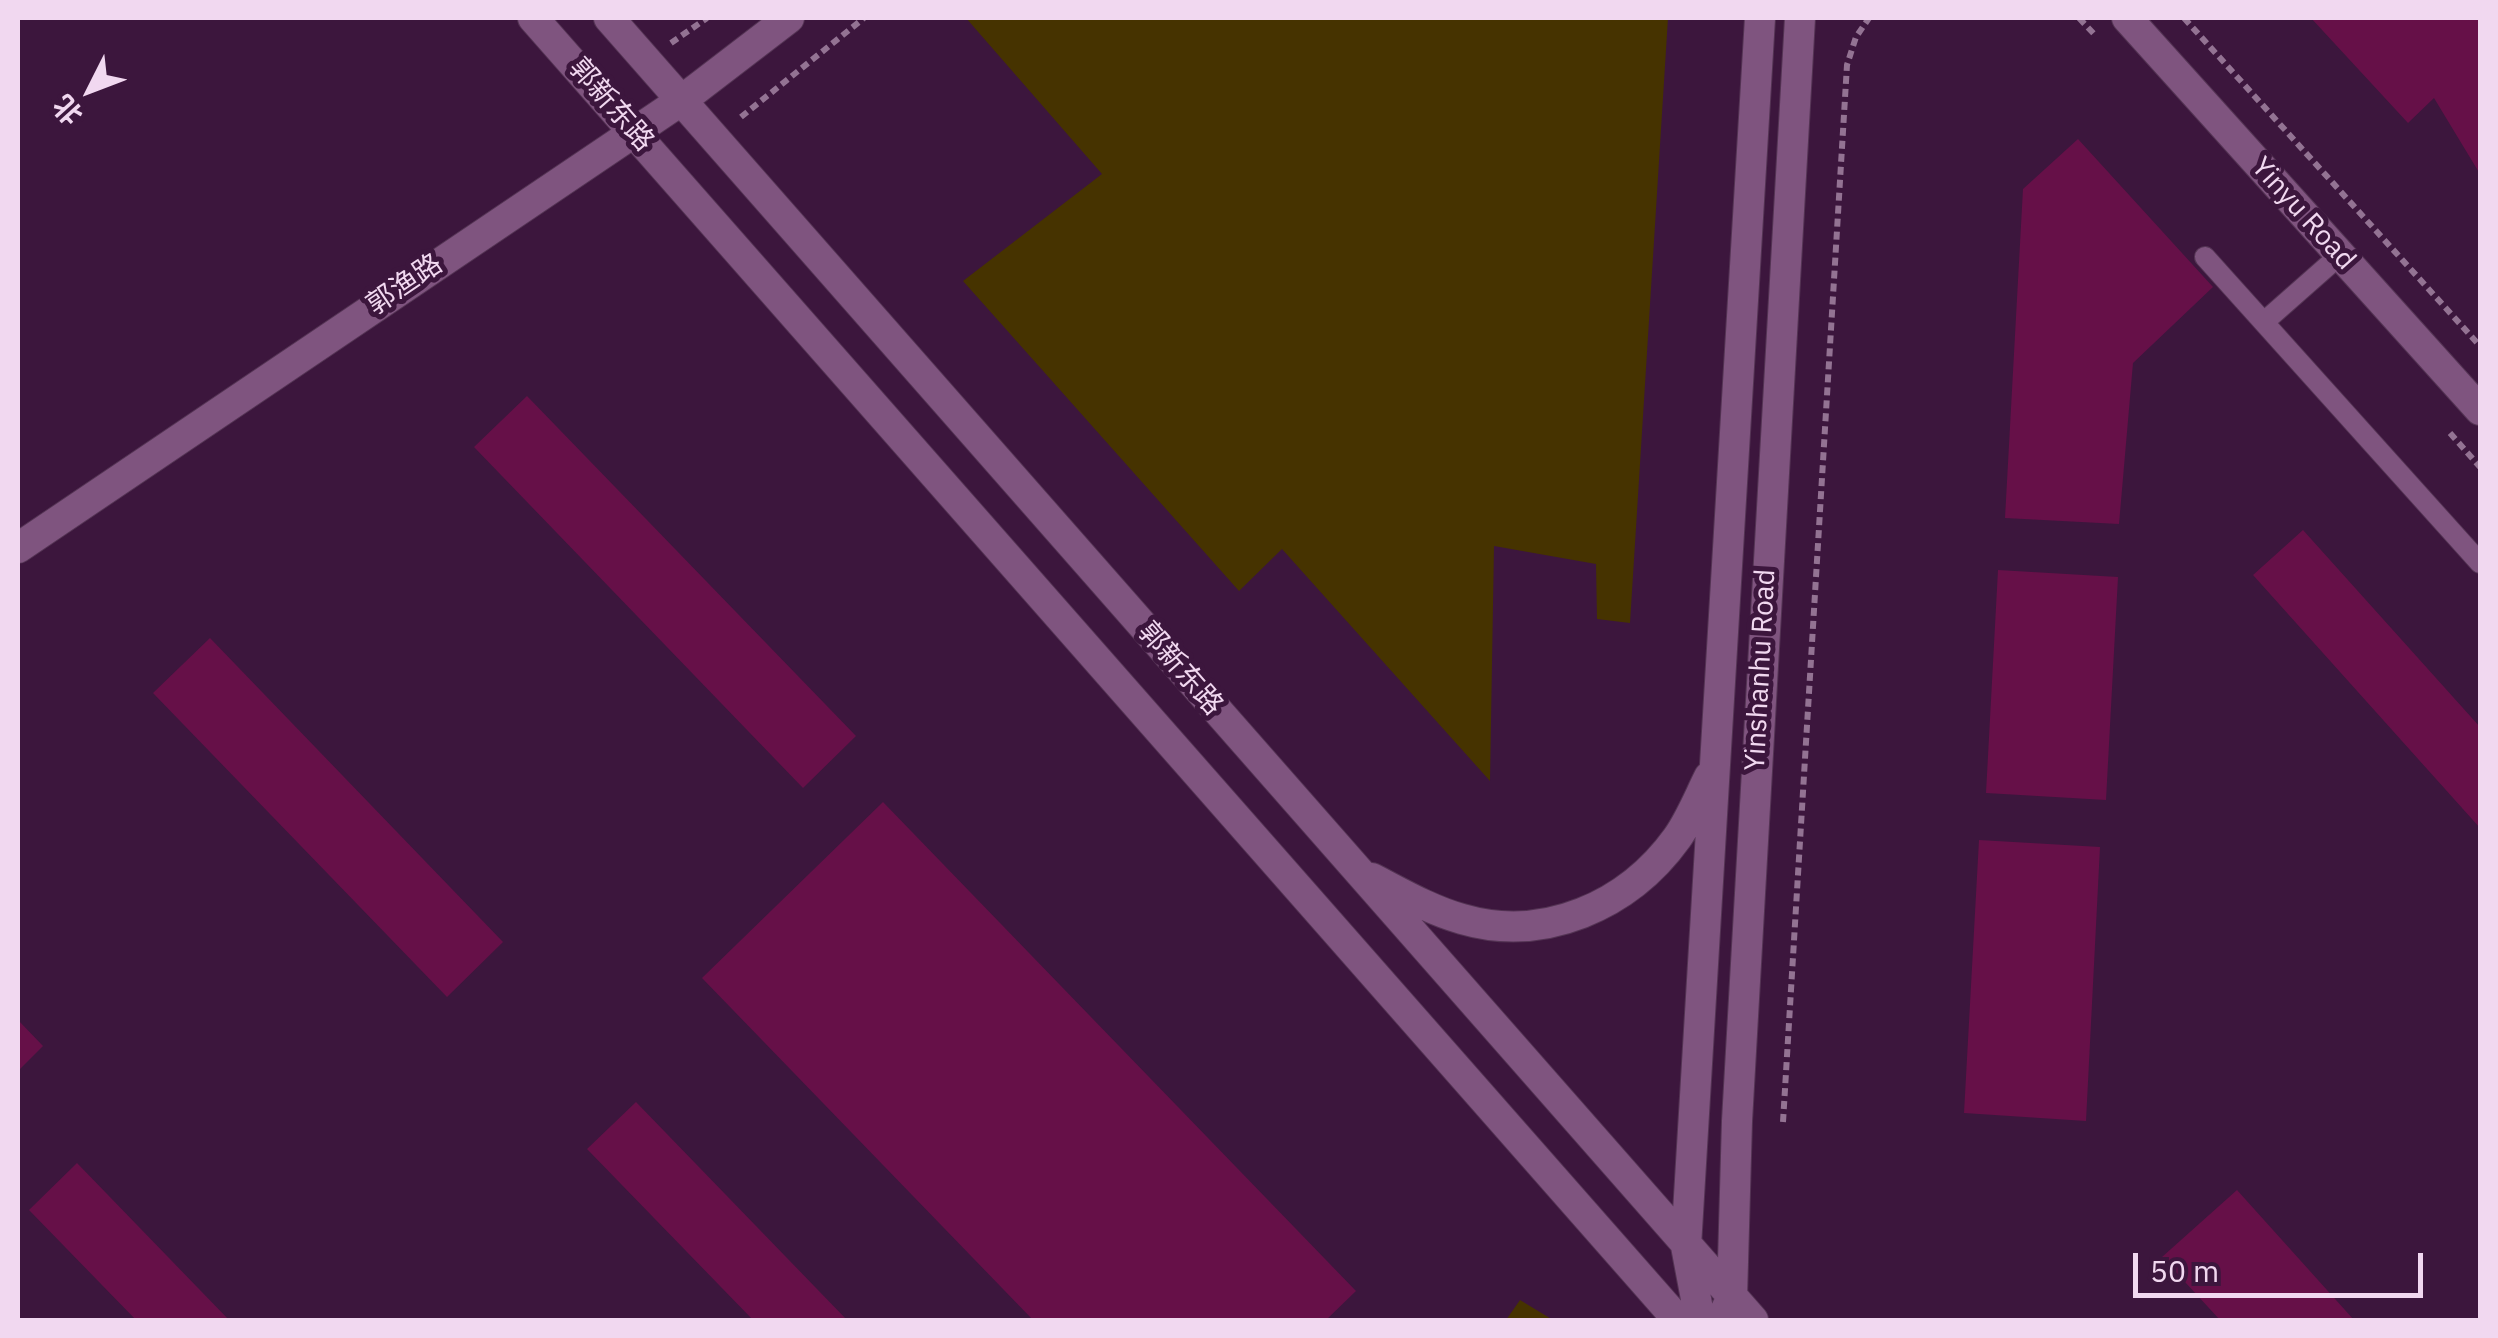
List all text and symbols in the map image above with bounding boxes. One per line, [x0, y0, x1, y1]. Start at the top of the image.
north arrow [40, 40, 140, 140]
street label: 郭新东路 [562, 52, 660, 158]
text: 北 [44, 88, 90, 133]
street label: Yinyu Road [2244, 151, 2362, 277]
street label: 郭渔路 [361, 248, 449, 322]
street label: Yinshanhu Road [1739, 568, 1783, 772]
street label: 郭新东路 [1131, 616, 1229, 722]
scale bar [2138, 1233, 2428, 1295]
text: 50 m [2150, 1251, 2219, 1290]

